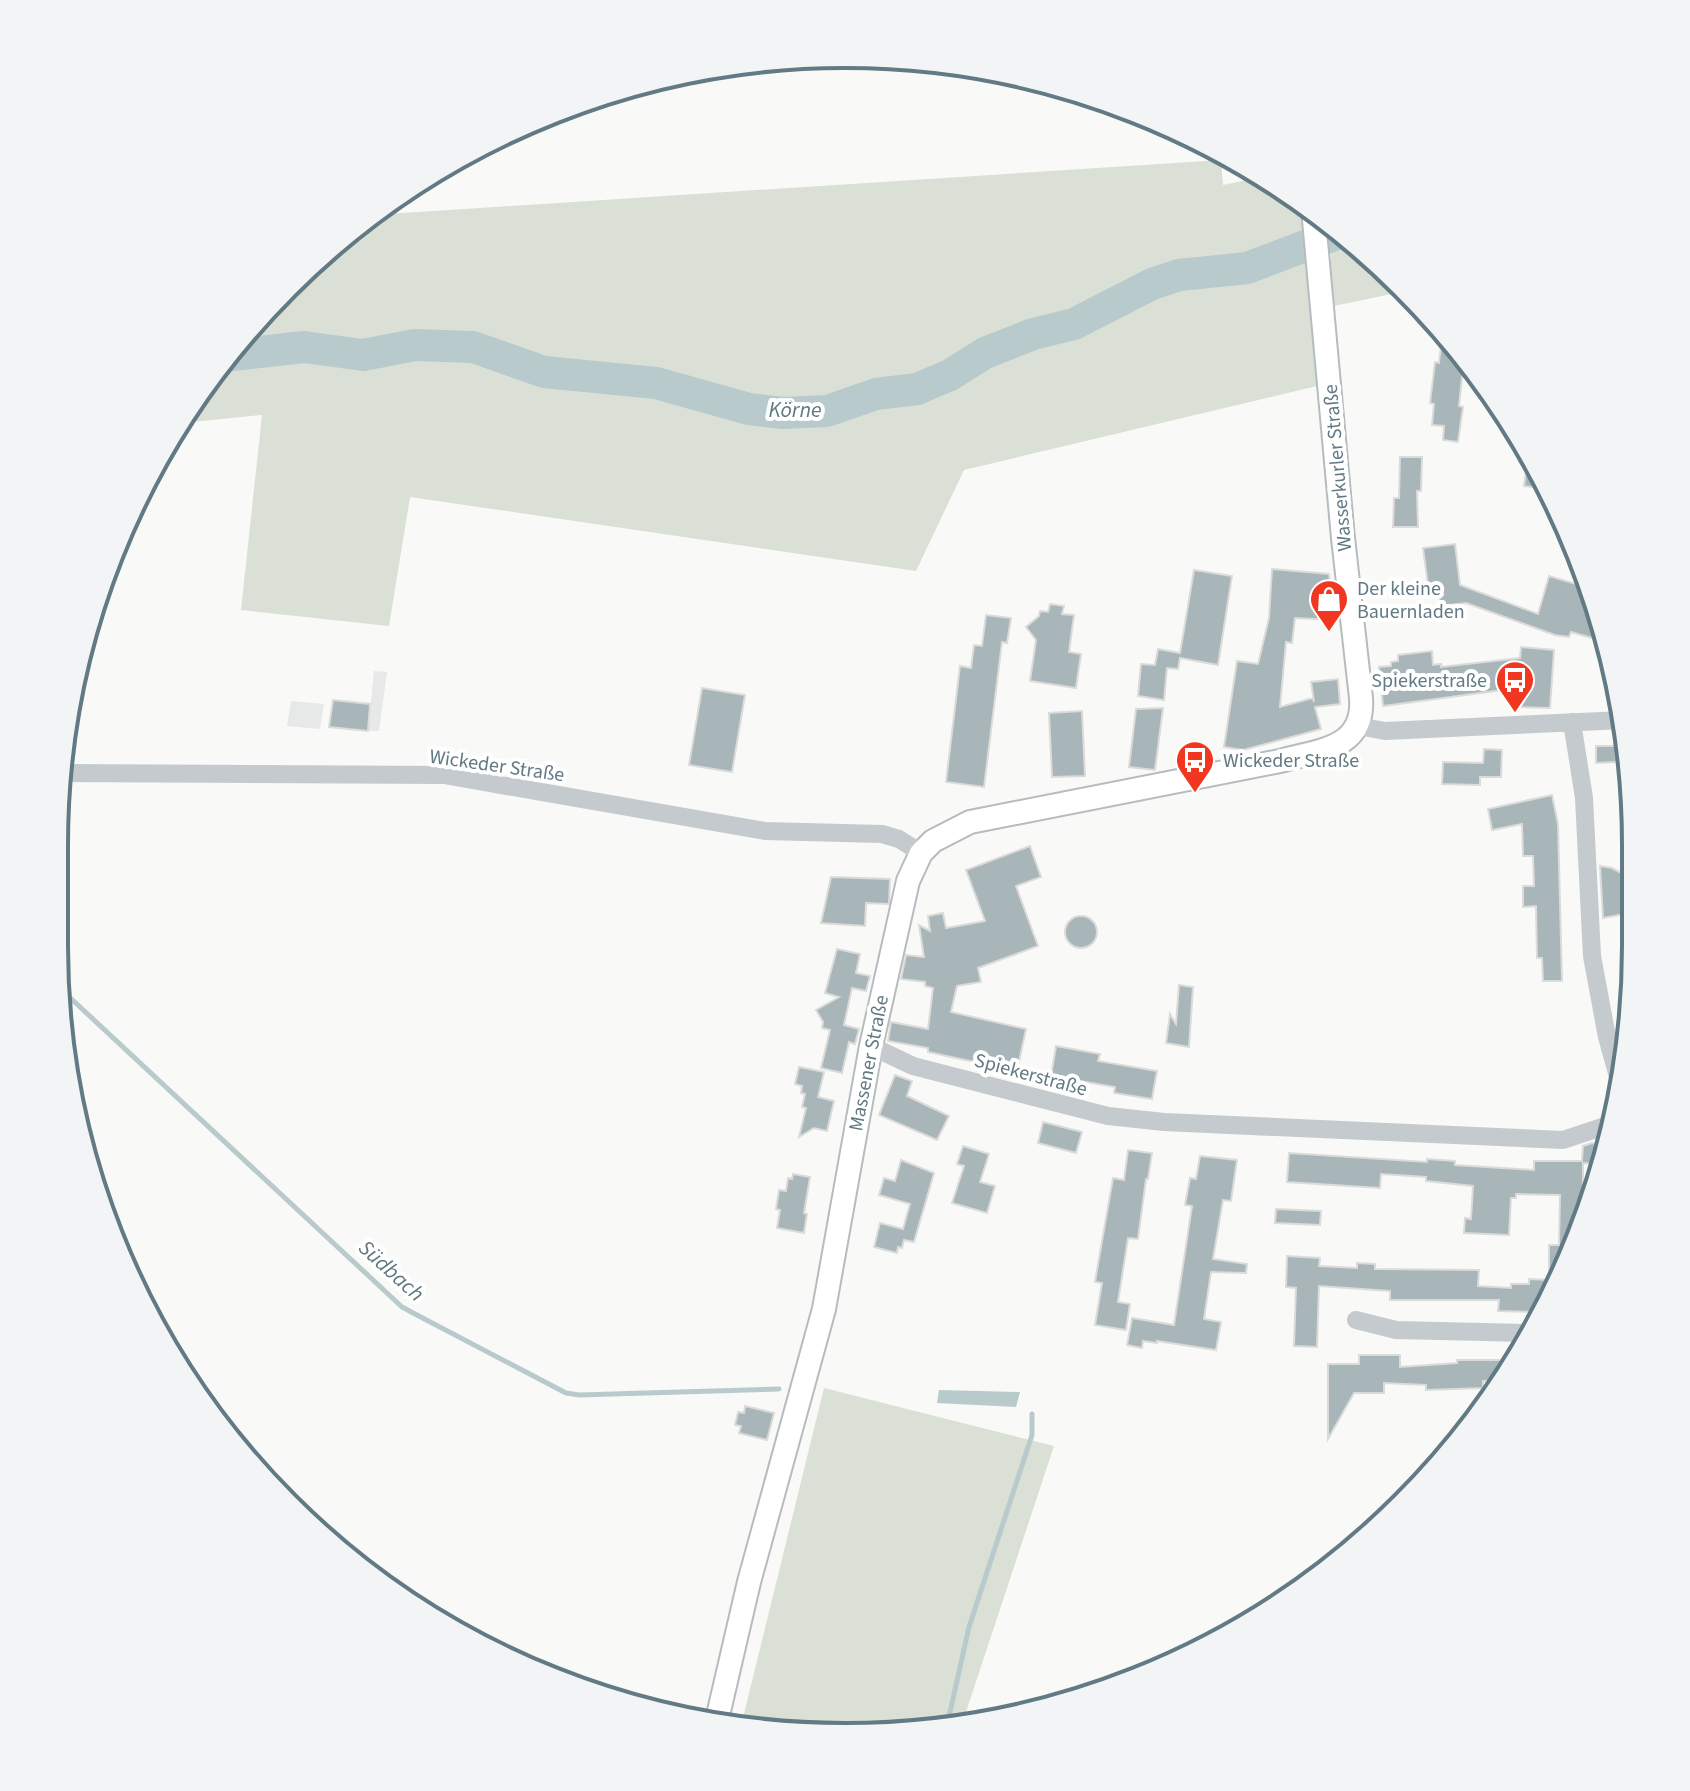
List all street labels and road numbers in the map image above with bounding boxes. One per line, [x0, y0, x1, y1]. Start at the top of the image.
street label: Wasserkurler Straße [1317, 383, 1359, 553]
street label: Wickeder Straße [428, 743, 566, 789]
street label: Massener Straße [842, 993, 896, 1134]
street label: Spiekerstraße [971, 1046, 1090, 1103]

